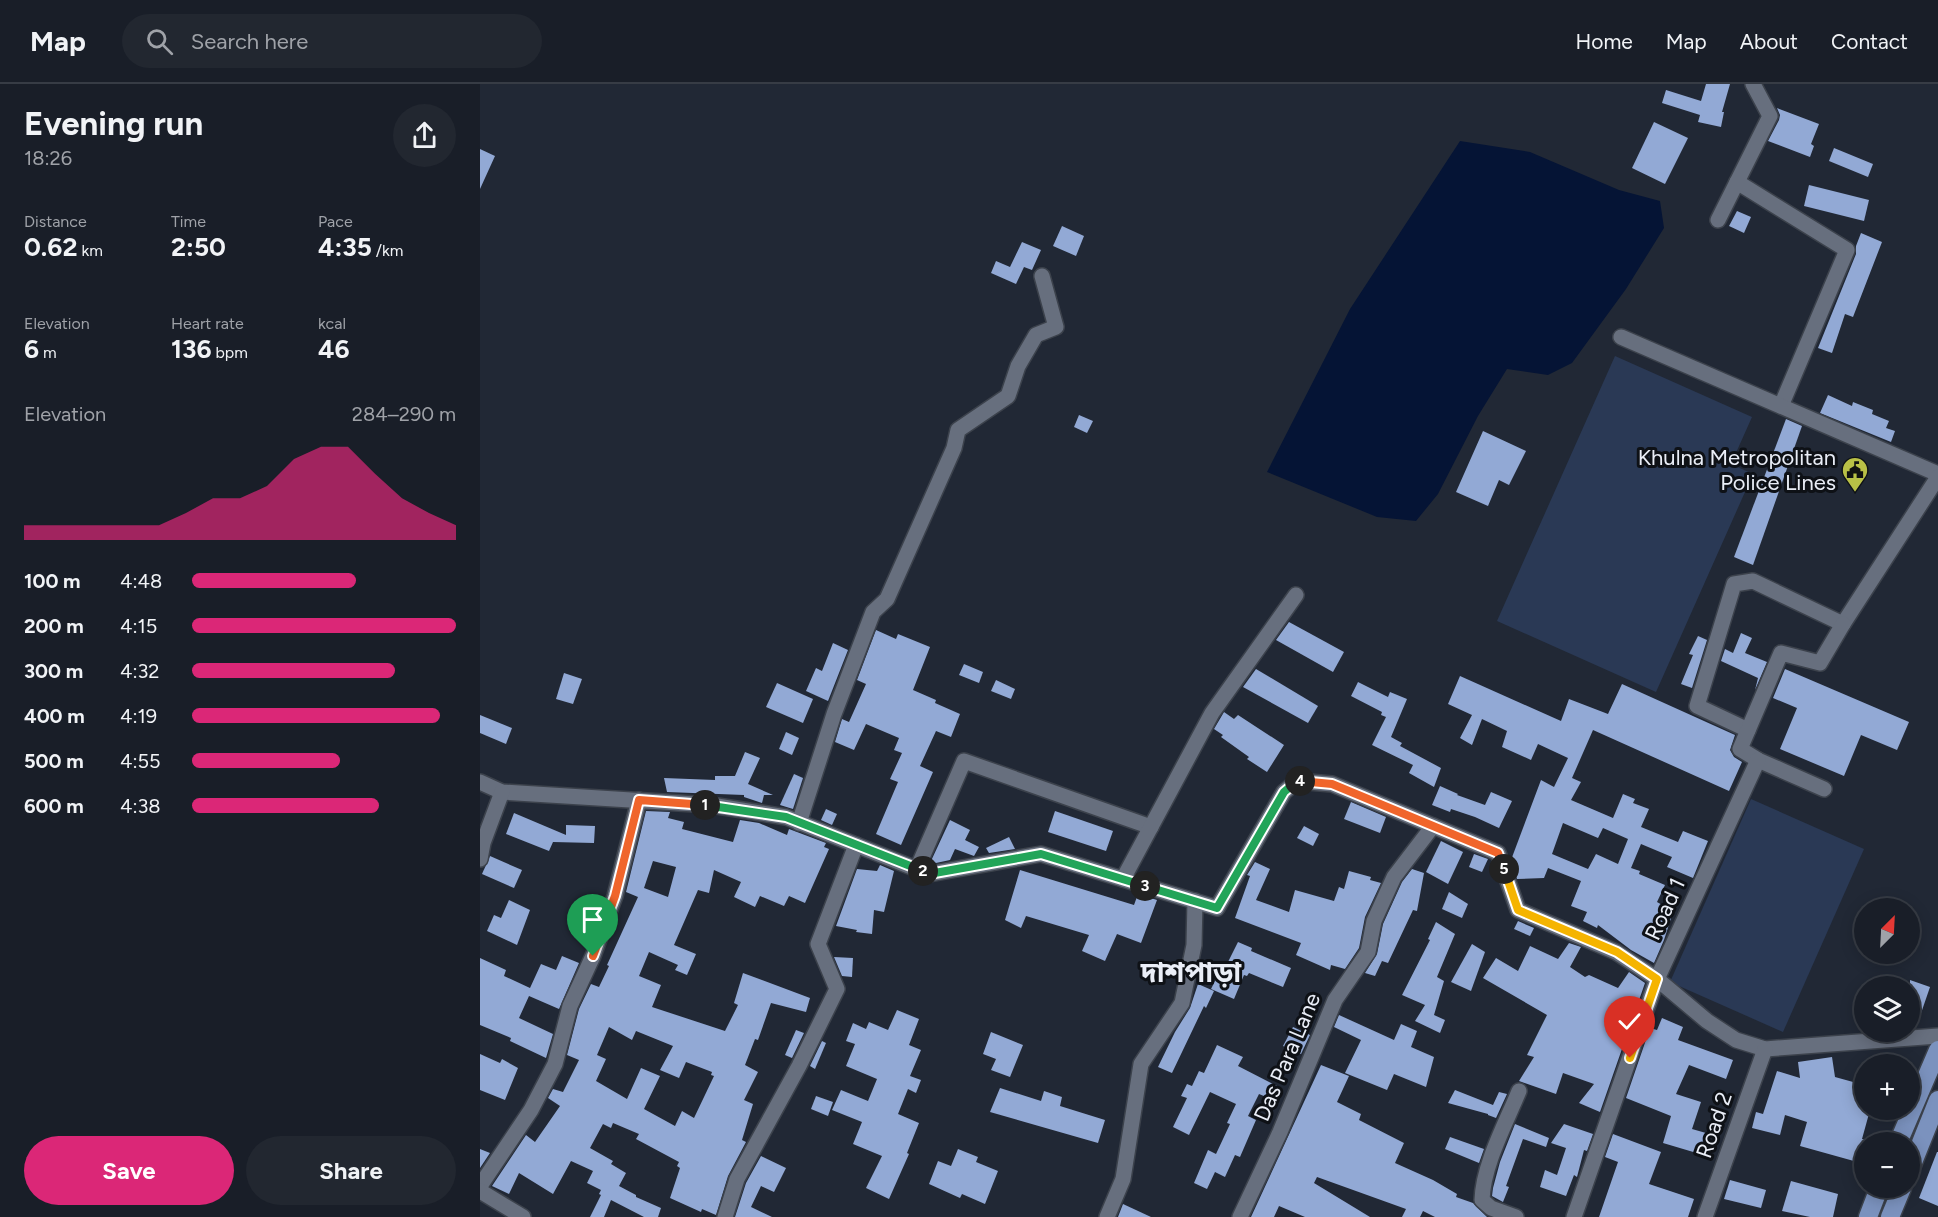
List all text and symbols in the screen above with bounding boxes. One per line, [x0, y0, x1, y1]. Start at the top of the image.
search box [122, 14, 542, 68]
text: Map [30, 24, 86, 58]
icon: search [143, 25, 176, 58]
text: Search here [191, 28, 308, 55]
text: Home [1576, 29, 1633, 54]
text: Map [1666, 29, 1707, 54]
text: About [1740, 29, 1798, 54]
text: Contact [1831, 29, 1908, 54]
text: Evening run [24, 104, 203, 143]
button: share [393, 104, 456, 167]
text: 18:26 [24, 146, 72, 170]
text: Distance [24, 212, 87, 231]
text: Time [171, 212, 206, 231]
text: Pace [318, 212, 353, 231]
text: 0.62 [24, 231, 77, 263]
text: 2:50 [171, 231, 226, 263]
text: 4:35 [318, 231, 372, 263]
text: km [77, 241, 103, 260]
text: /km [372, 241, 403, 260]
text: Elevation [24, 314, 90, 333]
text: Heart rate [171, 314, 244, 333]
text: kcal [318, 314, 346, 333]
text: 6 [24, 333, 39, 365]
text: 136 [171, 333, 212, 365]
text: 46 [318, 333, 350, 365]
text: m [39, 343, 57, 362]
text: bpm [212, 343, 248, 362]
text: Elevation [24, 402, 106, 426]
text: 284–290 m [352, 402, 456, 426]
place label: Khulna Metropolitan Police Lines [1638, 444, 1836, 496]
public building icon: Khulna Metropolitan Police Lines [1840, 455, 1870, 493]
text: 100 m [24, 569, 81, 593]
text: 4:48 [120, 569, 162, 593]
text: 200 m [24, 614, 84, 638]
text: 4:15 [120, 614, 157, 638]
text: 300 m [24, 659, 83, 683]
text: 4:32 [120, 659, 160, 683]
text: 400 m [24, 704, 85, 728]
text: 4:19 [120, 704, 157, 728]
text: 500 m [24, 749, 84, 773]
text: 4:55 [120, 749, 160, 773]
pin: 4 [1285, 766, 1315, 796]
text: 4 [1295, 771, 1305, 790]
pin: 1 [690, 790, 720, 820]
text: 600 m [24, 794, 84, 818]
text: 4:38 [120, 794, 161, 818]
text: 1 [702, 795, 708, 814]
pin: 5 [1489, 854, 1519, 884]
pin: 2 [908, 856, 938, 886]
text: 5 [1499, 859, 1509, 878]
text: 2 [918, 861, 928, 880]
pin: 3 [1130, 871, 1160, 901]
street label: Road 1 [1639, 874, 1691, 944]
text: 3 [1141, 876, 1149, 895]
pin [567, 894, 618, 956]
north arrow [1854, 898, 1920, 964]
map controls [1854, 898, 1920, 1198]
icon: arrive [576, 903, 609, 936]
district label: দাশপাড়া [1140, 955, 1242, 989]
button: layers [1854, 976, 1920, 1042]
street label: Das Para Lane [1248, 989, 1326, 1125]
pin [1604, 996, 1655, 1058]
icon: check [1613, 1005, 1646, 1038]
button: + [1854, 1054, 1920, 1120]
street label: Road 2 [1690, 1088, 1738, 1162]
button: − [1854, 1132, 1920, 1198]
button: Save [24, 1136, 234, 1205]
button: Share [246, 1136, 456, 1205]

